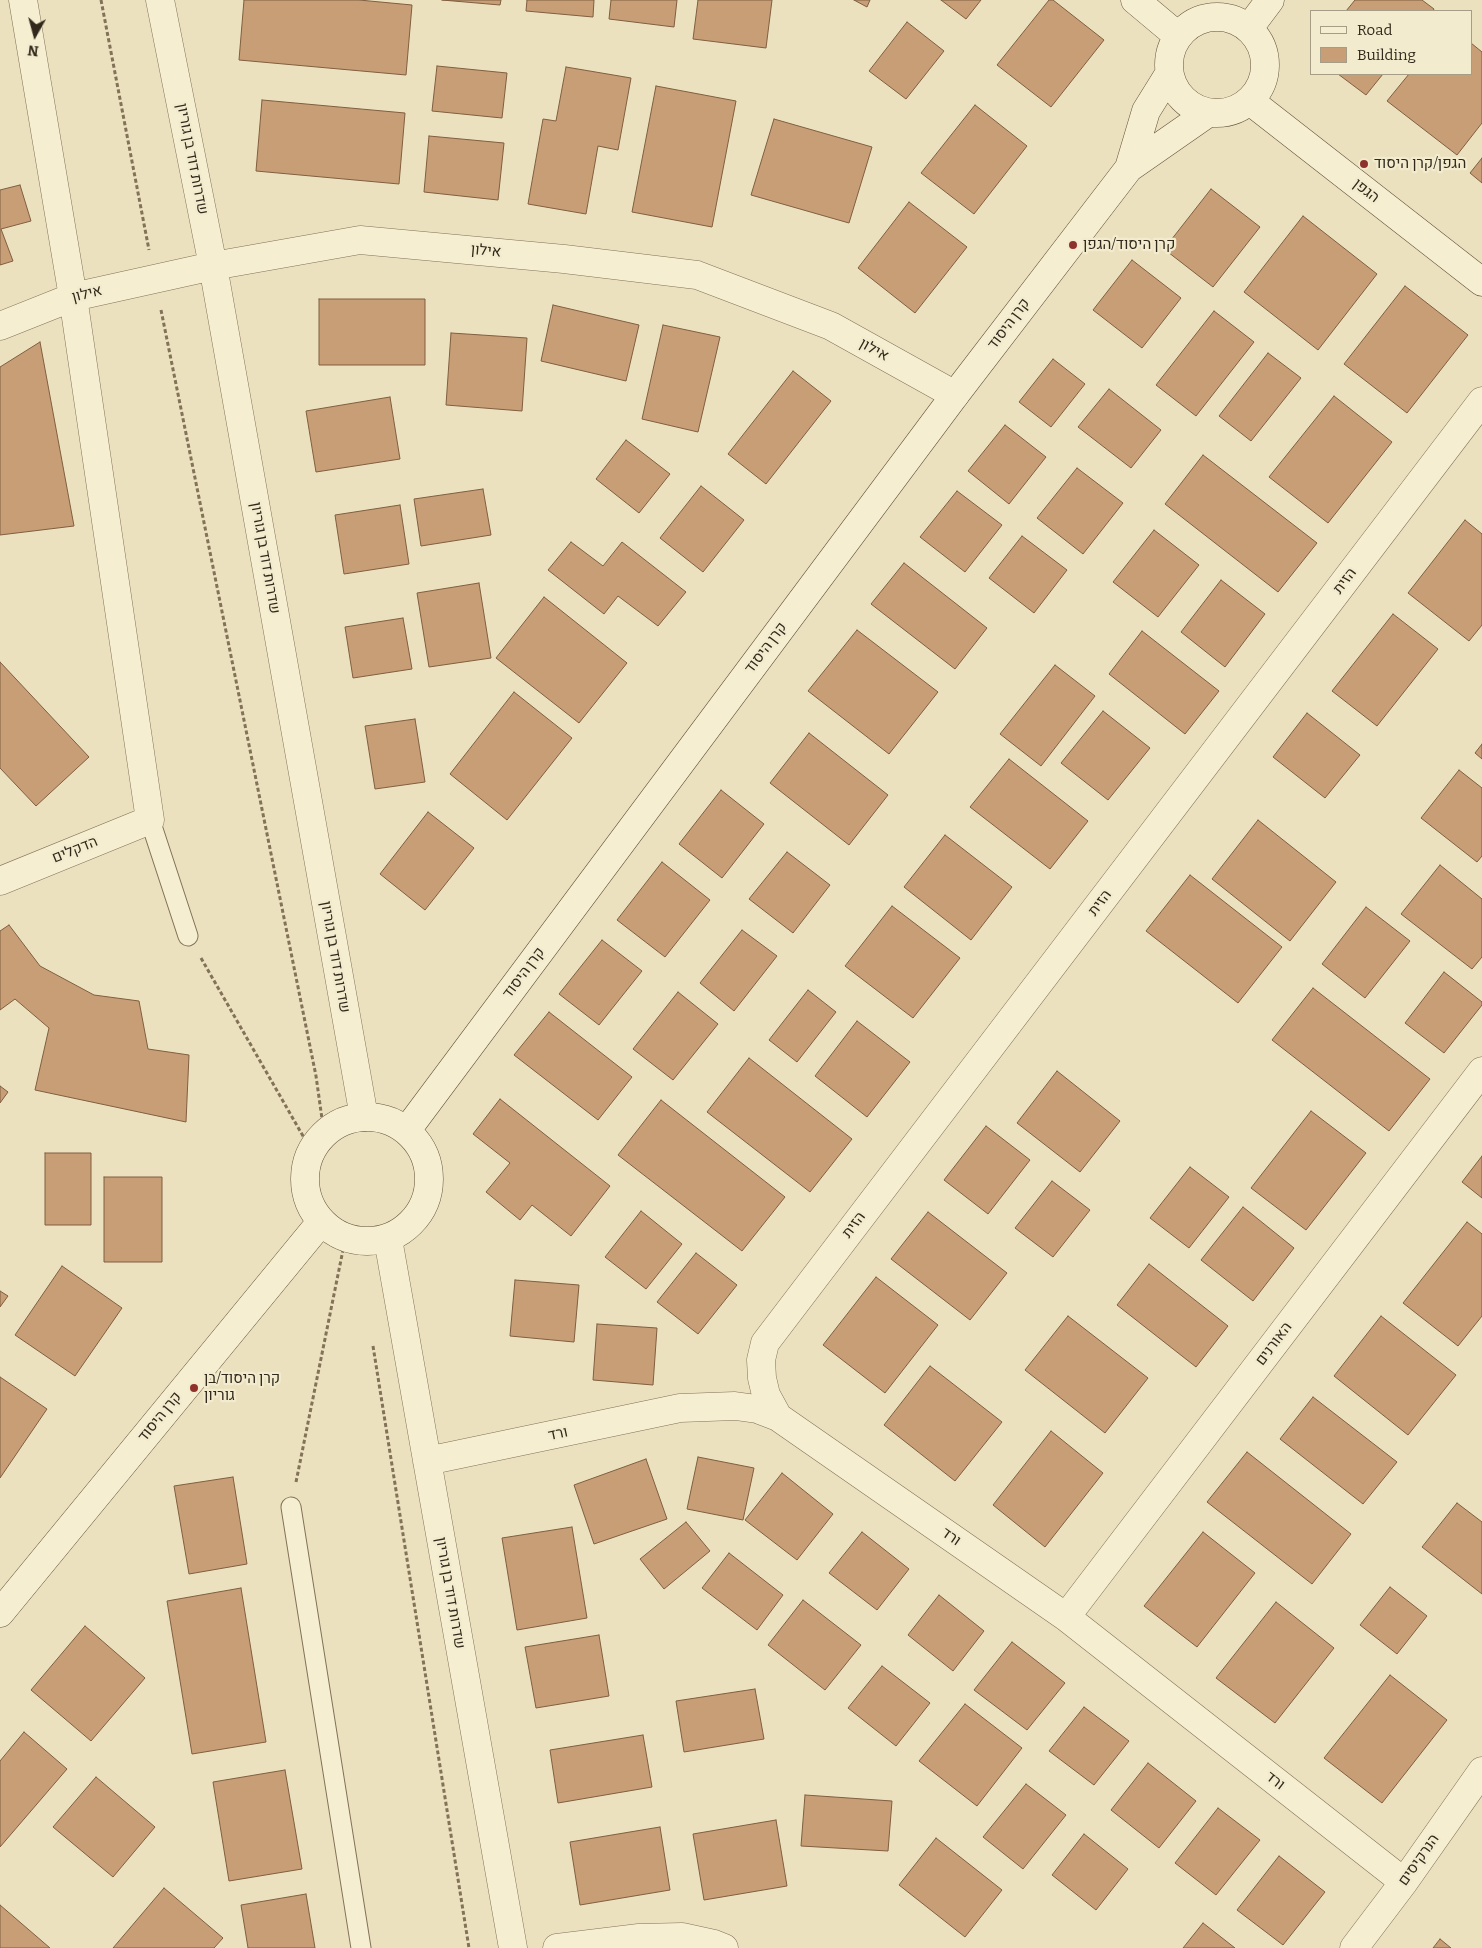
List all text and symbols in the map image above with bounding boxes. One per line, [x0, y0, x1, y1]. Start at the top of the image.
north arrow [10, 10, 60, 60]
legend [1310, 10, 1472, 75]
text: Road [1357, 21, 1392, 39]
text: N [27, 41, 40, 59]
text: Building [1357, 46, 1416, 64]
street label: שדרות דוד בן גוריון [172, 102, 212, 216]
place label: הגפן/קרן היסוד [1374, 155, 1466, 173]
marker: הגפן/קרן היסוד [1358, 158, 1370, 170]
street label: הגפן [1349, 175, 1383, 207]
place label: קרן היסוד/הגפן [1083, 236, 1175, 254]
marker: קרן היסוד/הגפן [1067, 239, 1079, 251]
street label: אילון [470, 241, 502, 261]
street label: אילון [70, 282, 104, 306]
street label: קרן היסוד [984, 295, 1034, 353]
street label: אילון [856, 335, 892, 365]
street label: שדרות דוד בן גוריון [246, 501, 284, 615]
street label: הזית [1329, 564, 1361, 598]
street label: קרן היסוד [741, 619, 791, 677]
street label: הדקלים [50, 833, 100, 867]
street label: הזית [1084, 886, 1116, 920]
street label: שדרות דוד בן גוריון [316, 900, 354, 1014]
street label: קרן היסוד [499, 944, 549, 1002]
street label: הזית [838, 1208, 870, 1242]
street label: האורנים [1252, 1319, 1296, 1369]
place label: קרן היסוד/בן גוריון [204, 1370, 280, 1405]
marker: קרן היסוד/בן גוריון [188, 1382, 200, 1394]
street label: קרן היסוד [134, 1388, 186, 1446]
street label: ורד [547, 1423, 569, 1445]
street label: ורד [938, 1524, 964, 1550]
street label: שדרות דוד בן גוריון [431, 1536, 469, 1650]
street label: ורד [1262, 1768, 1288, 1794]
street label: הנרקיסים [1395, 1831, 1443, 1889]

